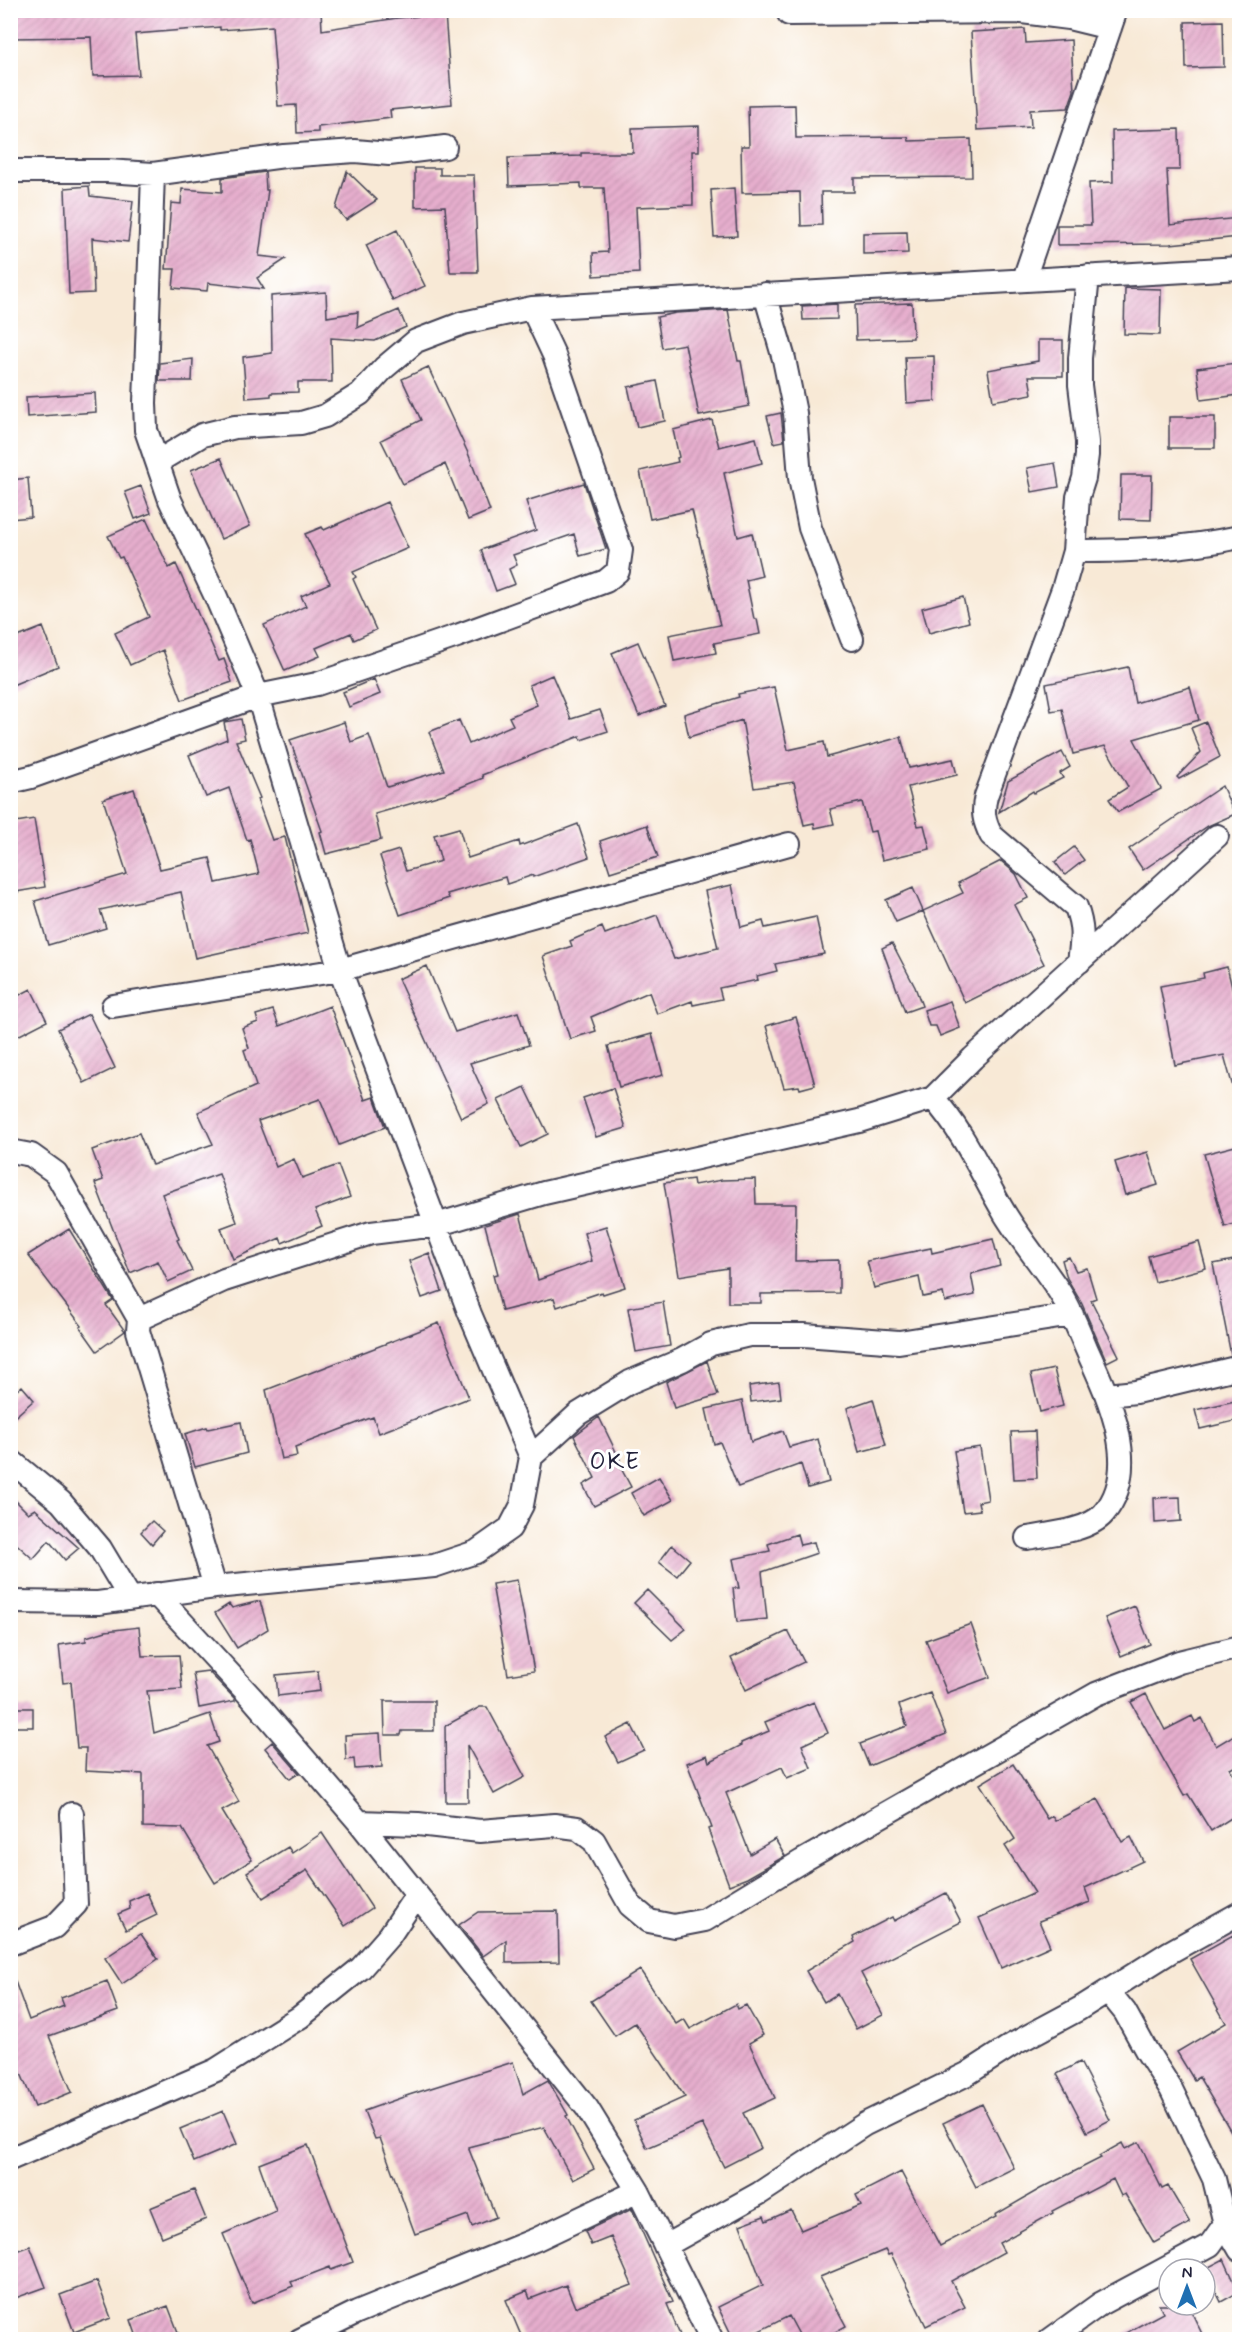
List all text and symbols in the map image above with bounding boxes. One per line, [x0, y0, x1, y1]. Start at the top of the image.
district label: OKE [589, 1447, 641, 1478]
north arrow [1157, 2257, 1217, 2317]
text: N [1182, 2263, 1192, 2284]

